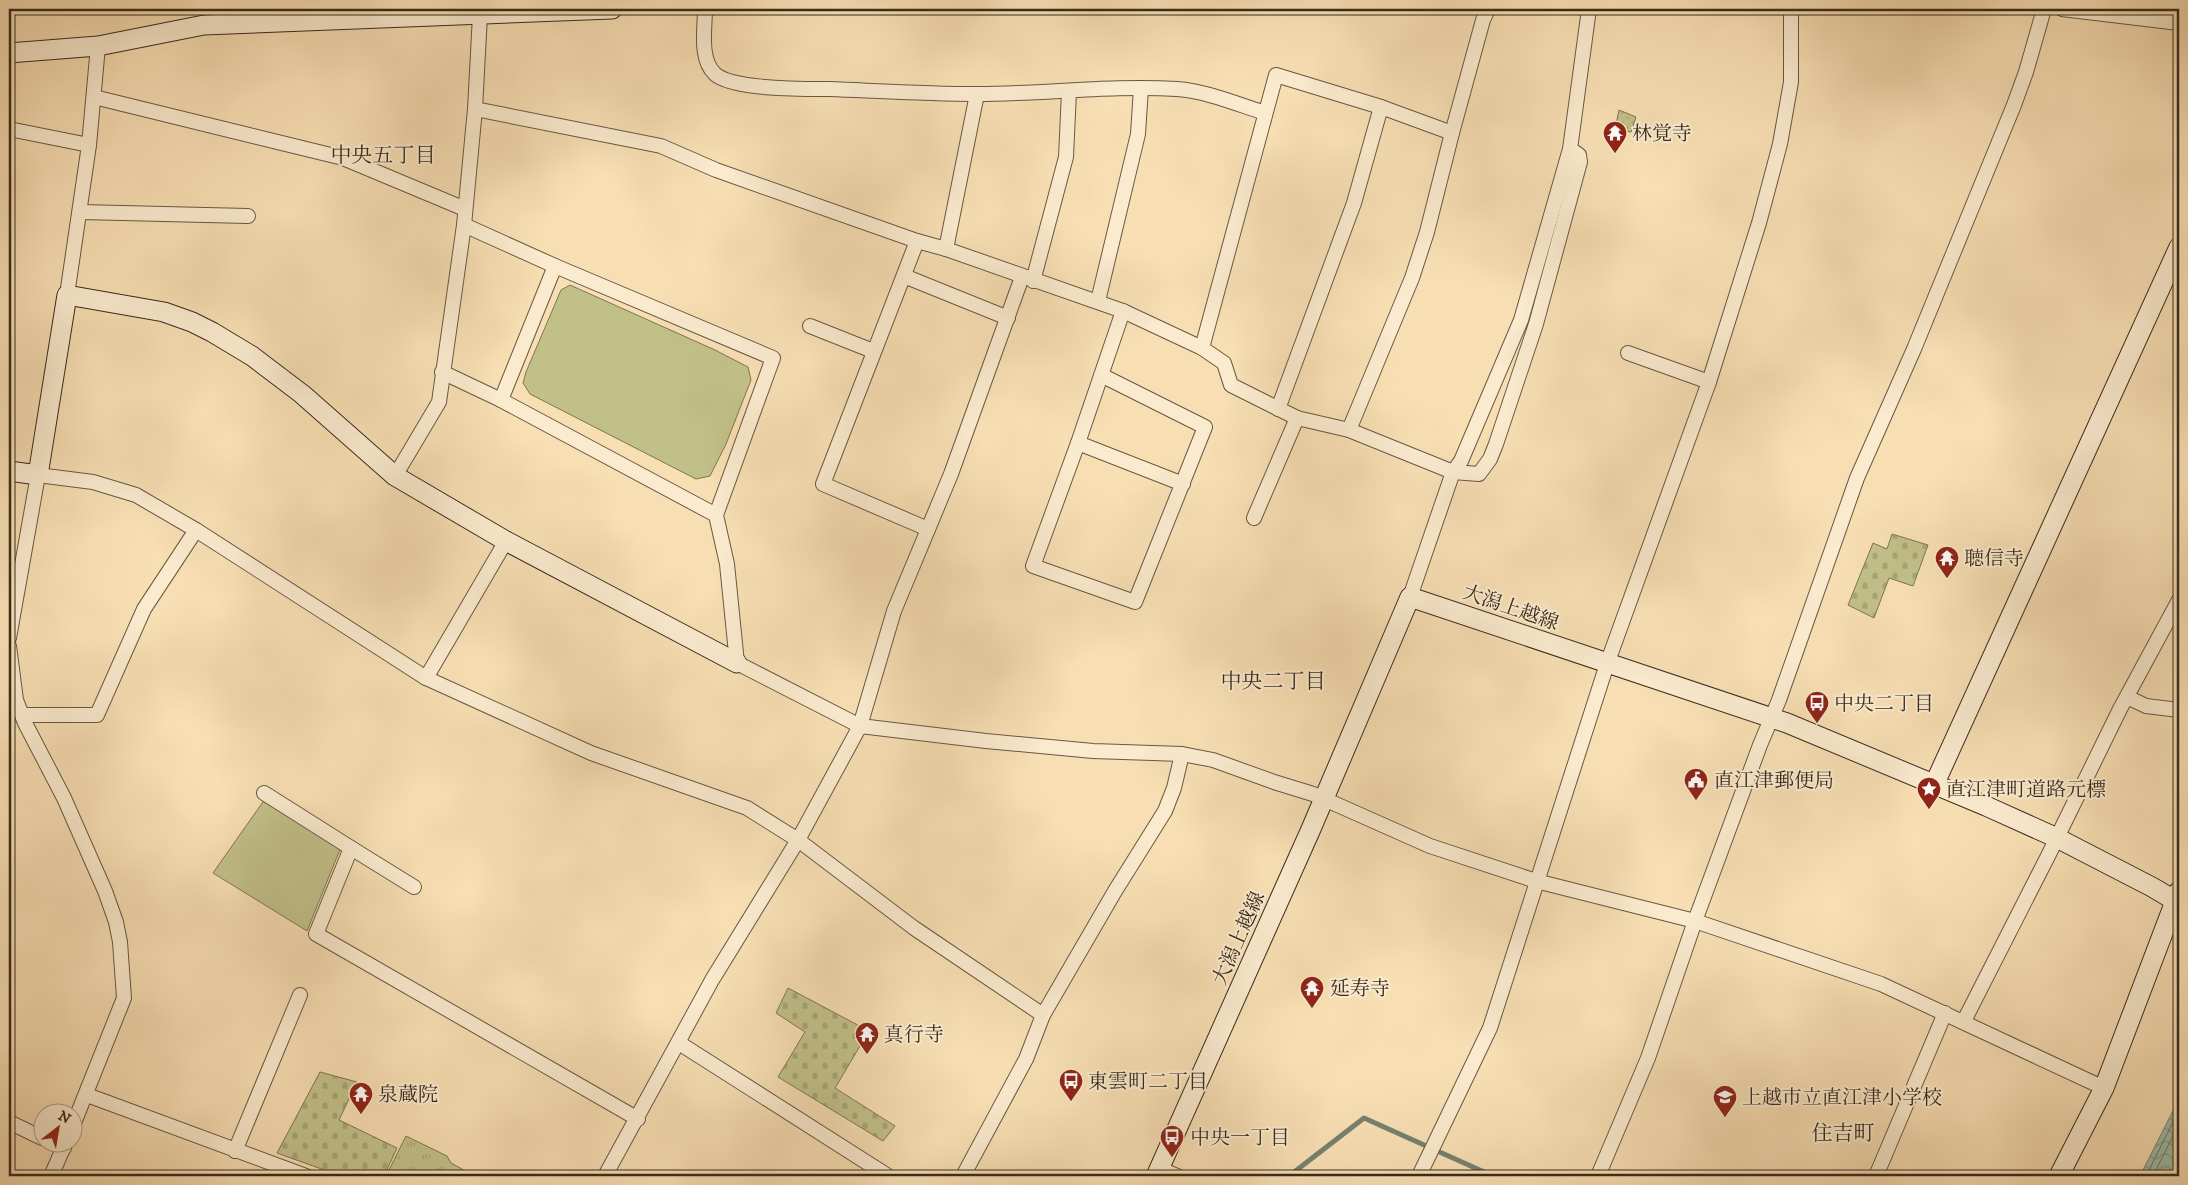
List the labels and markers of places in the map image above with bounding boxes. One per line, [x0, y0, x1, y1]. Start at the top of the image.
temple icon: 林覚寺 [1602, 120, 1628, 154]
place label: 林覚寺 [1632, 122, 1692, 147]
temple icon: 聴信寺 [1934, 545, 1960, 579]
place label: 聴信寺 [1964, 547, 2024, 572]
bus stop icon: 中央二丁目 [1804, 690, 1830, 724]
place label: 中央二丁目 [1834, 692, 1934, 717]
public building icon: 直江津郵便局 [1683, 767, 1709, 801]
place label: 直江津郵便局 [1714, 769, 1834, 794]
place icon: 直江津町道路元標 [1916, 776, 1942, 810]
place label: 直江津町道路元標 [1946, 778, 2106, 803]
temple icon: 延寿寺 [1299, 975, 1325, 1009]
place label: 延寿寺 [1330, 977, 1390, 1002]
temple icon: 真行寺 [854, 1021, 880, 1055]
place label: 真行寺 [884, 1023, 944, 1048]
bus stop icon: 東雲町二丁目 [1058, 1068, 1084, 1102]
place label: 東雲町二丁目 [1088, 1070, 1208, 1095]
temple icon: 泉蔵院 [348, 1081, 374, 1115]
place label: 泉蔵院 [378, 1083, 438, 1108]
school or university icon: 上越市立直江津小学校 [1712, 1084, 1738, 1118]
place label: 上越市立直江津小学校 [1742, 1086, 1942, 1111]
bus stop icon: 中央一丁目 [1159, 1124, 1185, 1158]
place label: 中央一丁目 [1190, 1126, 1290, 1151]

